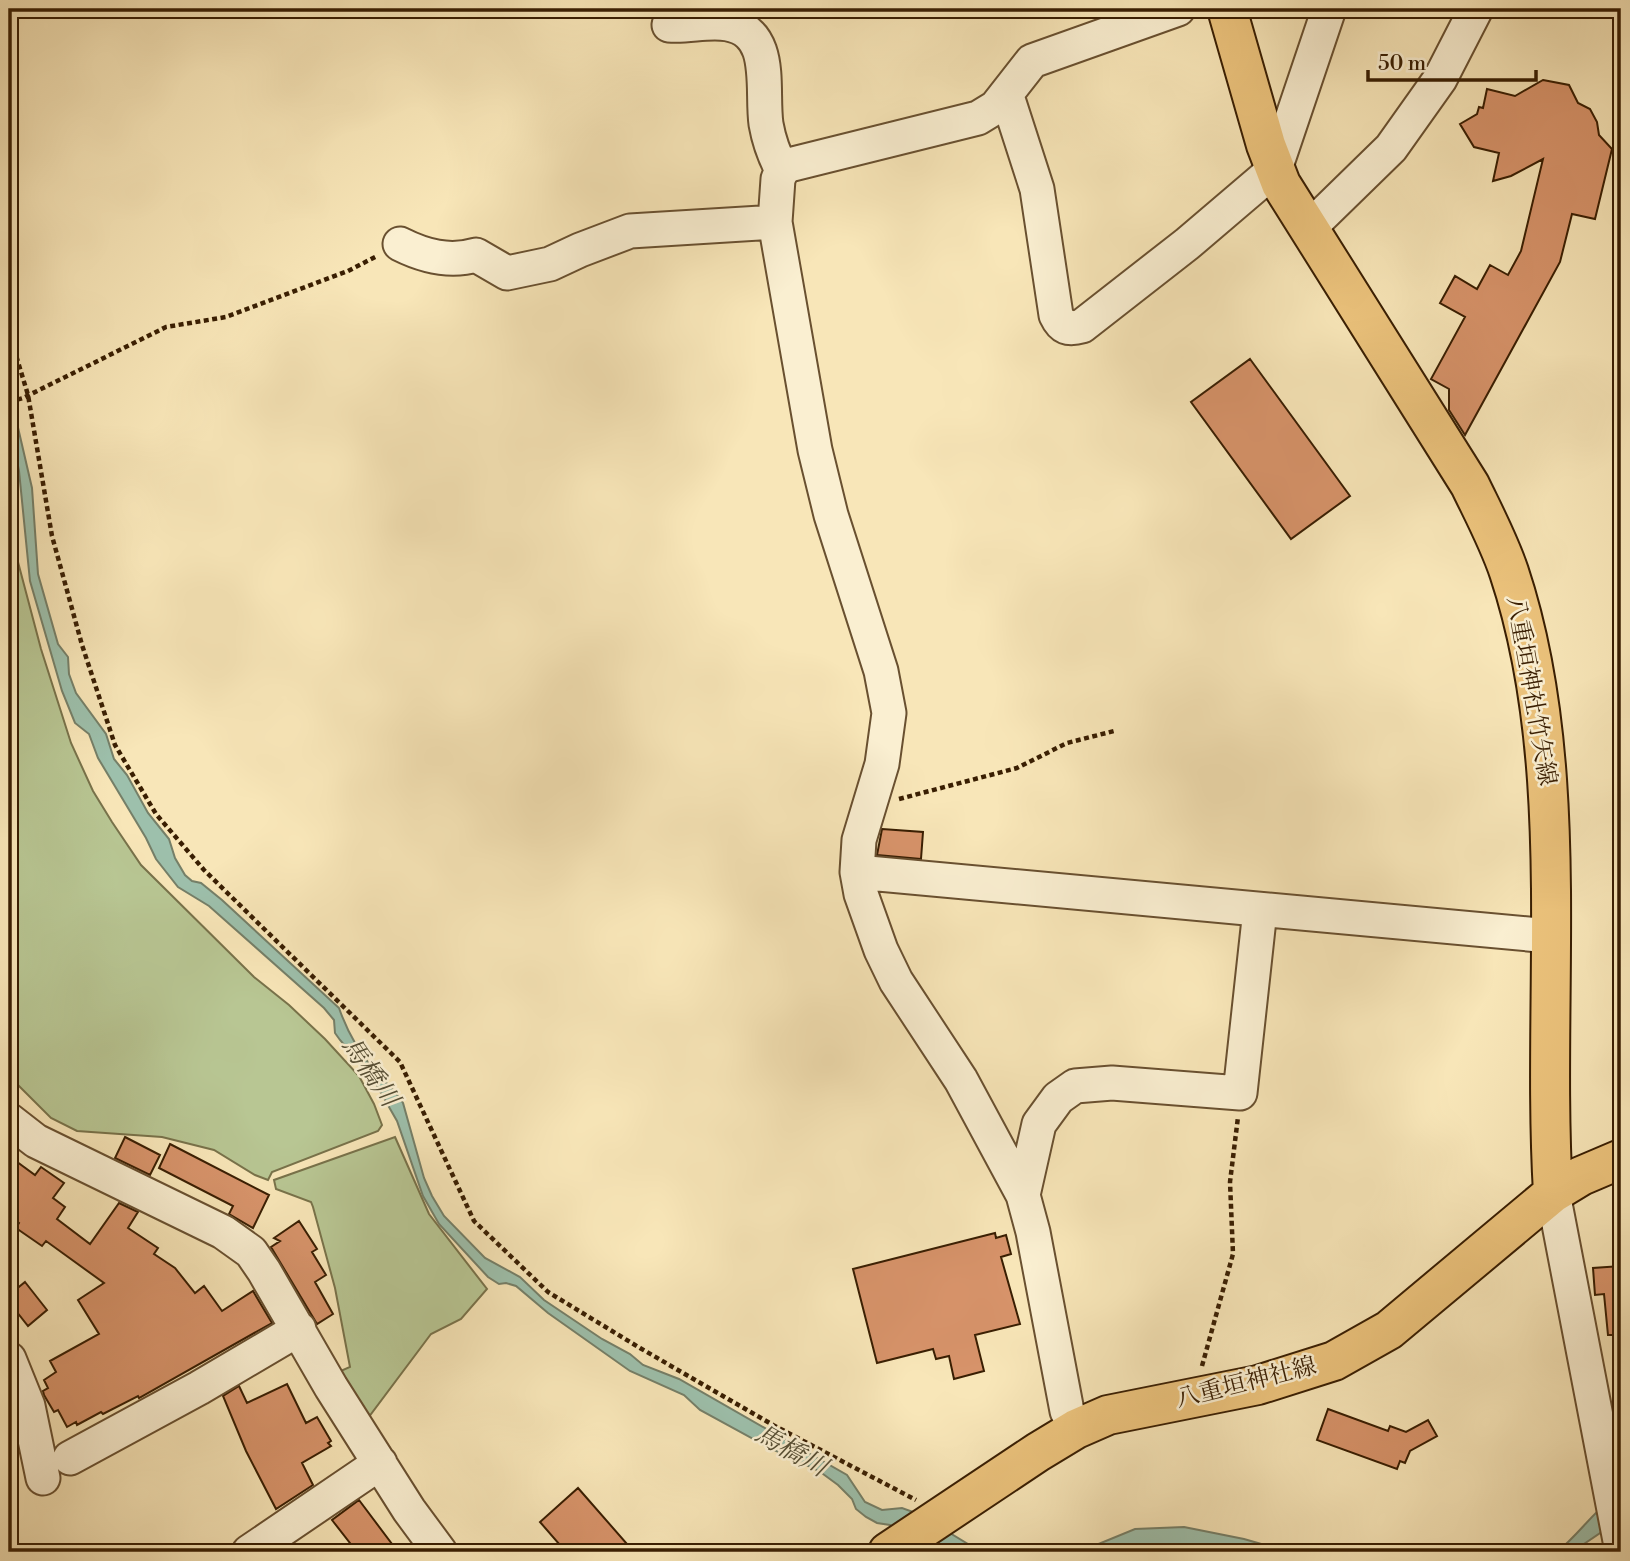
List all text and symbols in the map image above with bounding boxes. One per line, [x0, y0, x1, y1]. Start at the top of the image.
scale bar [1368, 38, 1536, 82]
text: 50 m [1378, 51, 1426, 77]
street label: 八重垣神社竹矢線 [1500, 594, 1562, 788]
water label: 馬橋川 [335, 1031, 407, 1116]
street label: 八重垣神社線 [1173, 1351, 1319, 1415]
water label: 馬橋川 [749, 1418, 835, 1485]

